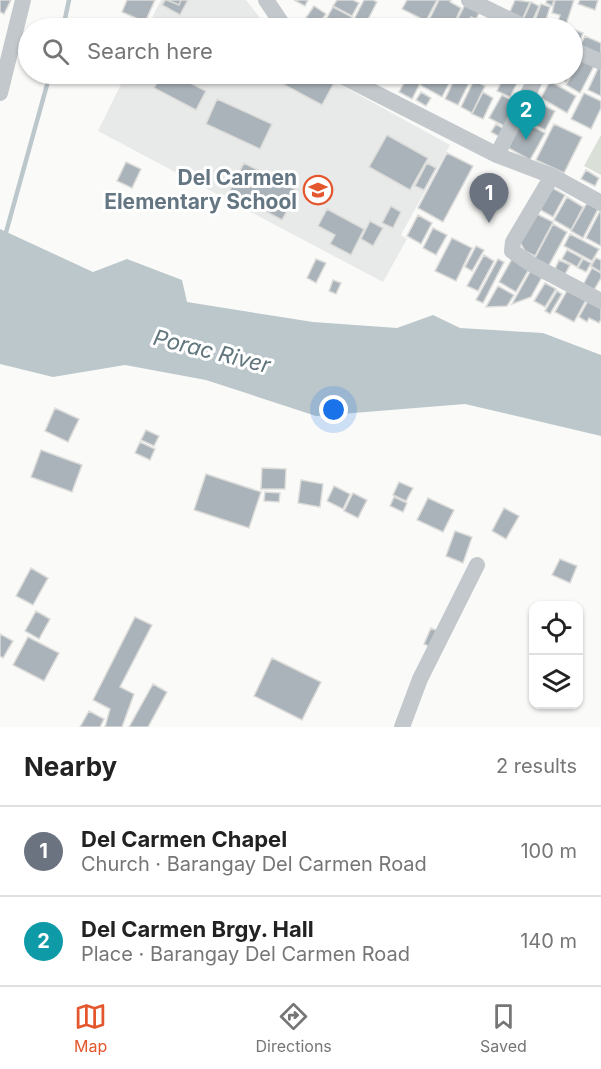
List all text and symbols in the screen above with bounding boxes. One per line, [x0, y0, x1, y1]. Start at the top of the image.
search box [18, 18, 583, 84]
icon: search [39, 35, 72, 68]
text: Search here [87, 38, 213, 64]
pin: 2 [506, 90, 546, 140]
place label: Del Carmen Elementary School [104, 165, 297, 214]
school or university icon: Del Carmen Elementary School [302, 174, 334, 206]
pin: 1 [470, 174, 508, 223]
water label: Porac River [151, 324, 274, 378]
your location [319, 395, 348, 424]
map controls [529, 601, 583, 709]
button: locate [529, 601, 583, 655]
button: layers [529, 655, 583, 709]
text: Nearby [24, 751, 117, 782]
text: 2 results [496, 754, 577, 778]
text: Del Carmen Chapel [81, 826, 287, 852]
text: 1 [39, 839, 48, 863]
text: 100 m [520, 839, 577, 863]
text: Church · Barangay Del Carmen Road [81, 852, 427, 876]
text: Del Carmen Brgy. Hall [81, 916, 314, 942]
text: 2 [37, 929, 50, 953]
text: 140 m [520, 929, 577, 953]
text: Place · Barangay Del Carmen Road [81, 942, 410, 966]
tab: Map [74, 1000, 107, 1056]
tab: Directions [256, 1000, 332, 1056]
tab: Saved [480, 1000, 527, 1056]

